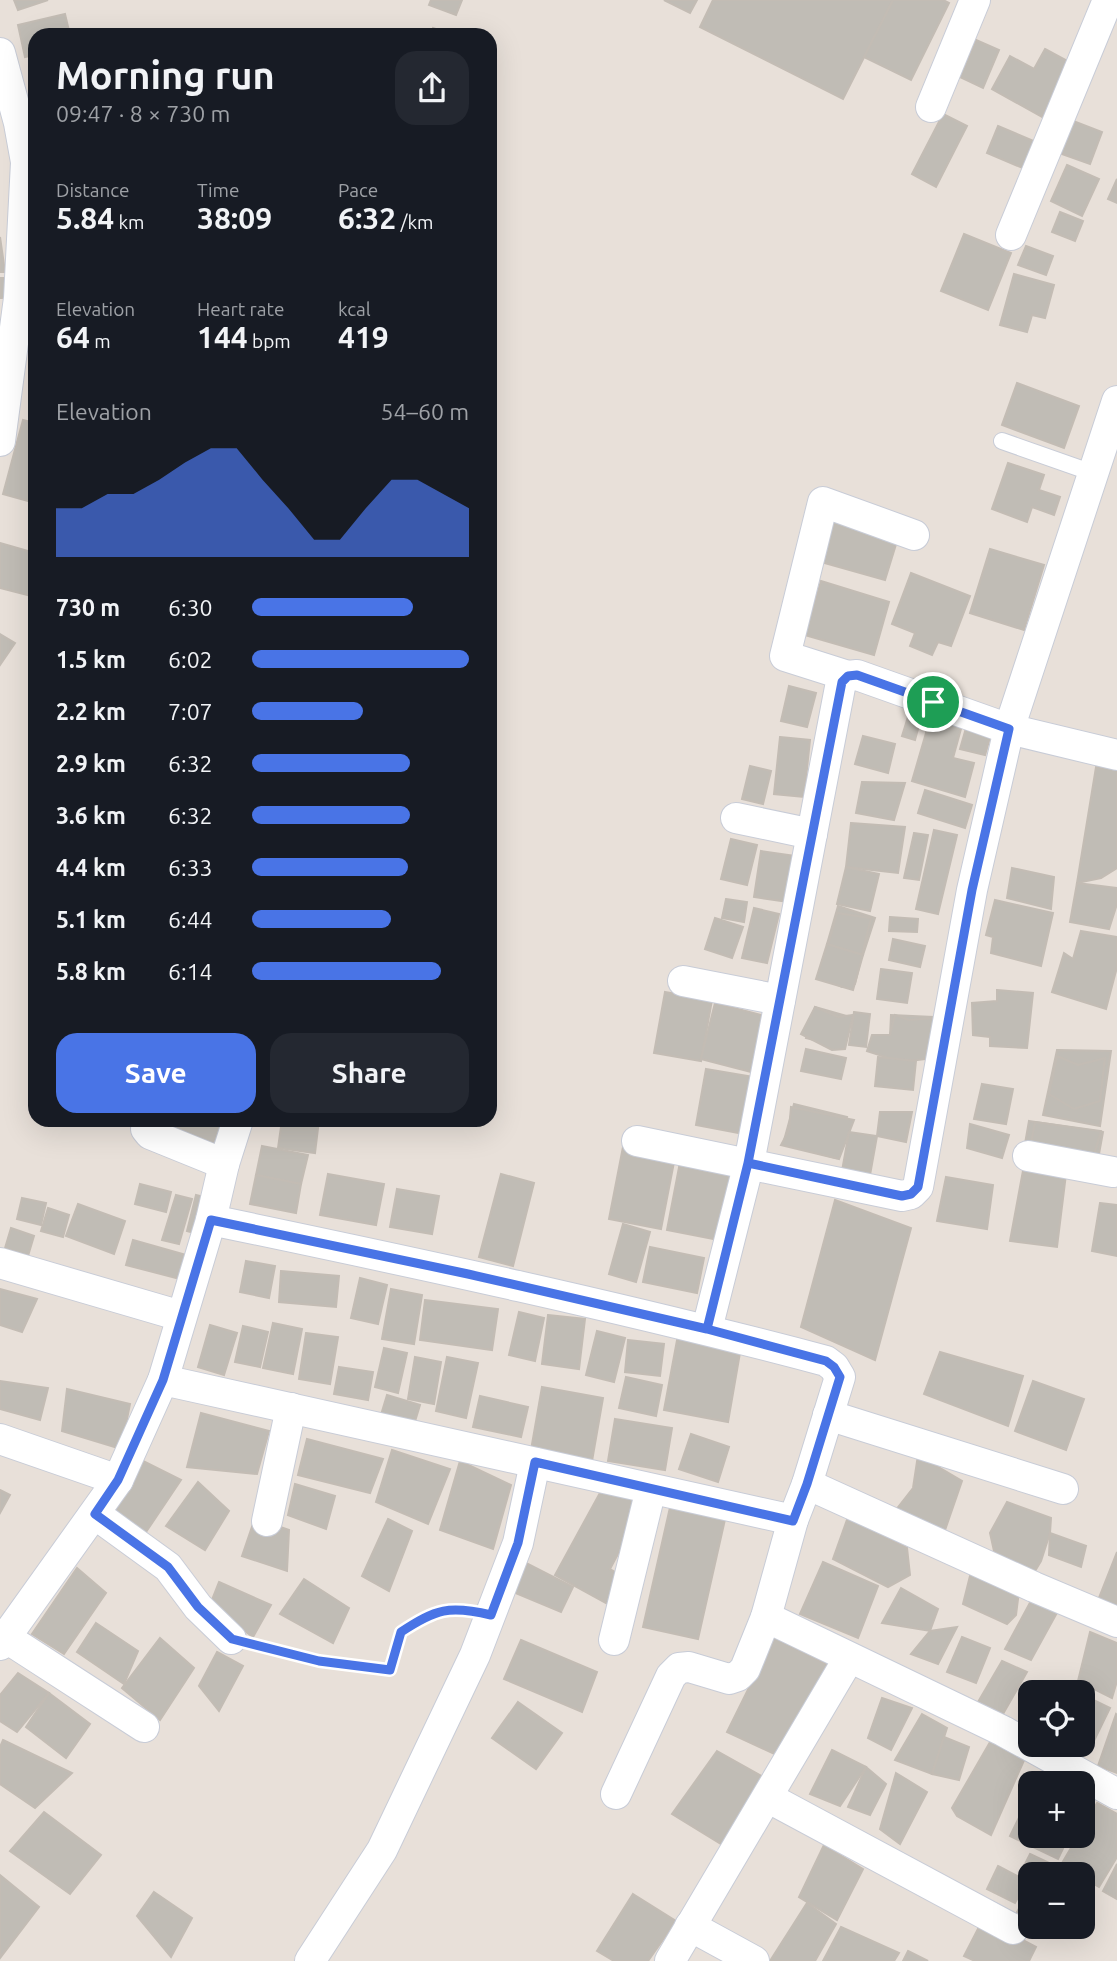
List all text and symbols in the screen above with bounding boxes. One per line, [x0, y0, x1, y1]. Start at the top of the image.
button: share [395, 51, 469, 125]
text: Morning run [56, 54, 275, 96]
text: 09:47 · 8 × 730 m [56, 101, 230, 126]
text: Distance [56, 179, 130, 201]
text: Time [197, 179, 239, 201]
text: Pace [338, 179, 378, 201]
text: 5.84 [56, 201, 114, 235]
text: 38:09 [197, 201, 272, 235]
text: 6:32 [338, 201, 396, 235]
text: km [114, 211, 144, 233]
text: /km [396, 211, 434, 233]
text: Elevation [56, 298, 135, 320]
text: Heart rate [197, 298, 284, 320]
text: kcal [338, 298, 371, 320]
text: 64 [56, 320, 90, 354]
text: 144 [197, 320, 248, 354]
text: 419 [338, 320, 389, 354]
text: m [90, 330, 111, 352]
text: bpm [248, 330, 291, 352]
text: Elevation [56, 399, 152, 424]
text: 54–60 m [381, 399, 469, 424]
text: 730 m [56, 595, 120, 620]
text: 6:30 [168, 595, 213, 620]
text: 1.5 km [56, 647, 126, 672]
text: 6:02 [168, 647, 213, 672]
pin [903, 672, 963, 732]
icon: arrive [914, 683, 952, 721]
text: 2.2 km [56, 699, 126, 724]
text: 7:07 [168, 699, 213, 724]
text: 2.9 km [56, 751, 126, 776]
text: 6:32 [168, 751, 213, 776]
text: 3.6 km [56, 803, 126, 828]
text: 6:32 [168, 803, 213, 828]
text: 4.4 km [56, 855, 126, 880]
text: 6:33 [168, 855, 213, 880]
text: 5.1 km [56, 907, 126, 932]
text: 6:44 [168, 907, 213, 932]
text: 5.8 km [56, 959, 126, 984]
text: 6:14 [168, 959, 213, 984]
button: Save [56, 1033, 256, 1113]
button: Share [270, 1033, 469, 1113]
map controls [1018, 1680, 1095, 1939]
button: locate [1018, 1680, 1095, 1757]
button: + [1018, 1771, 1095, 1848]
button: − [1018, 1862, 1095, 1939]

